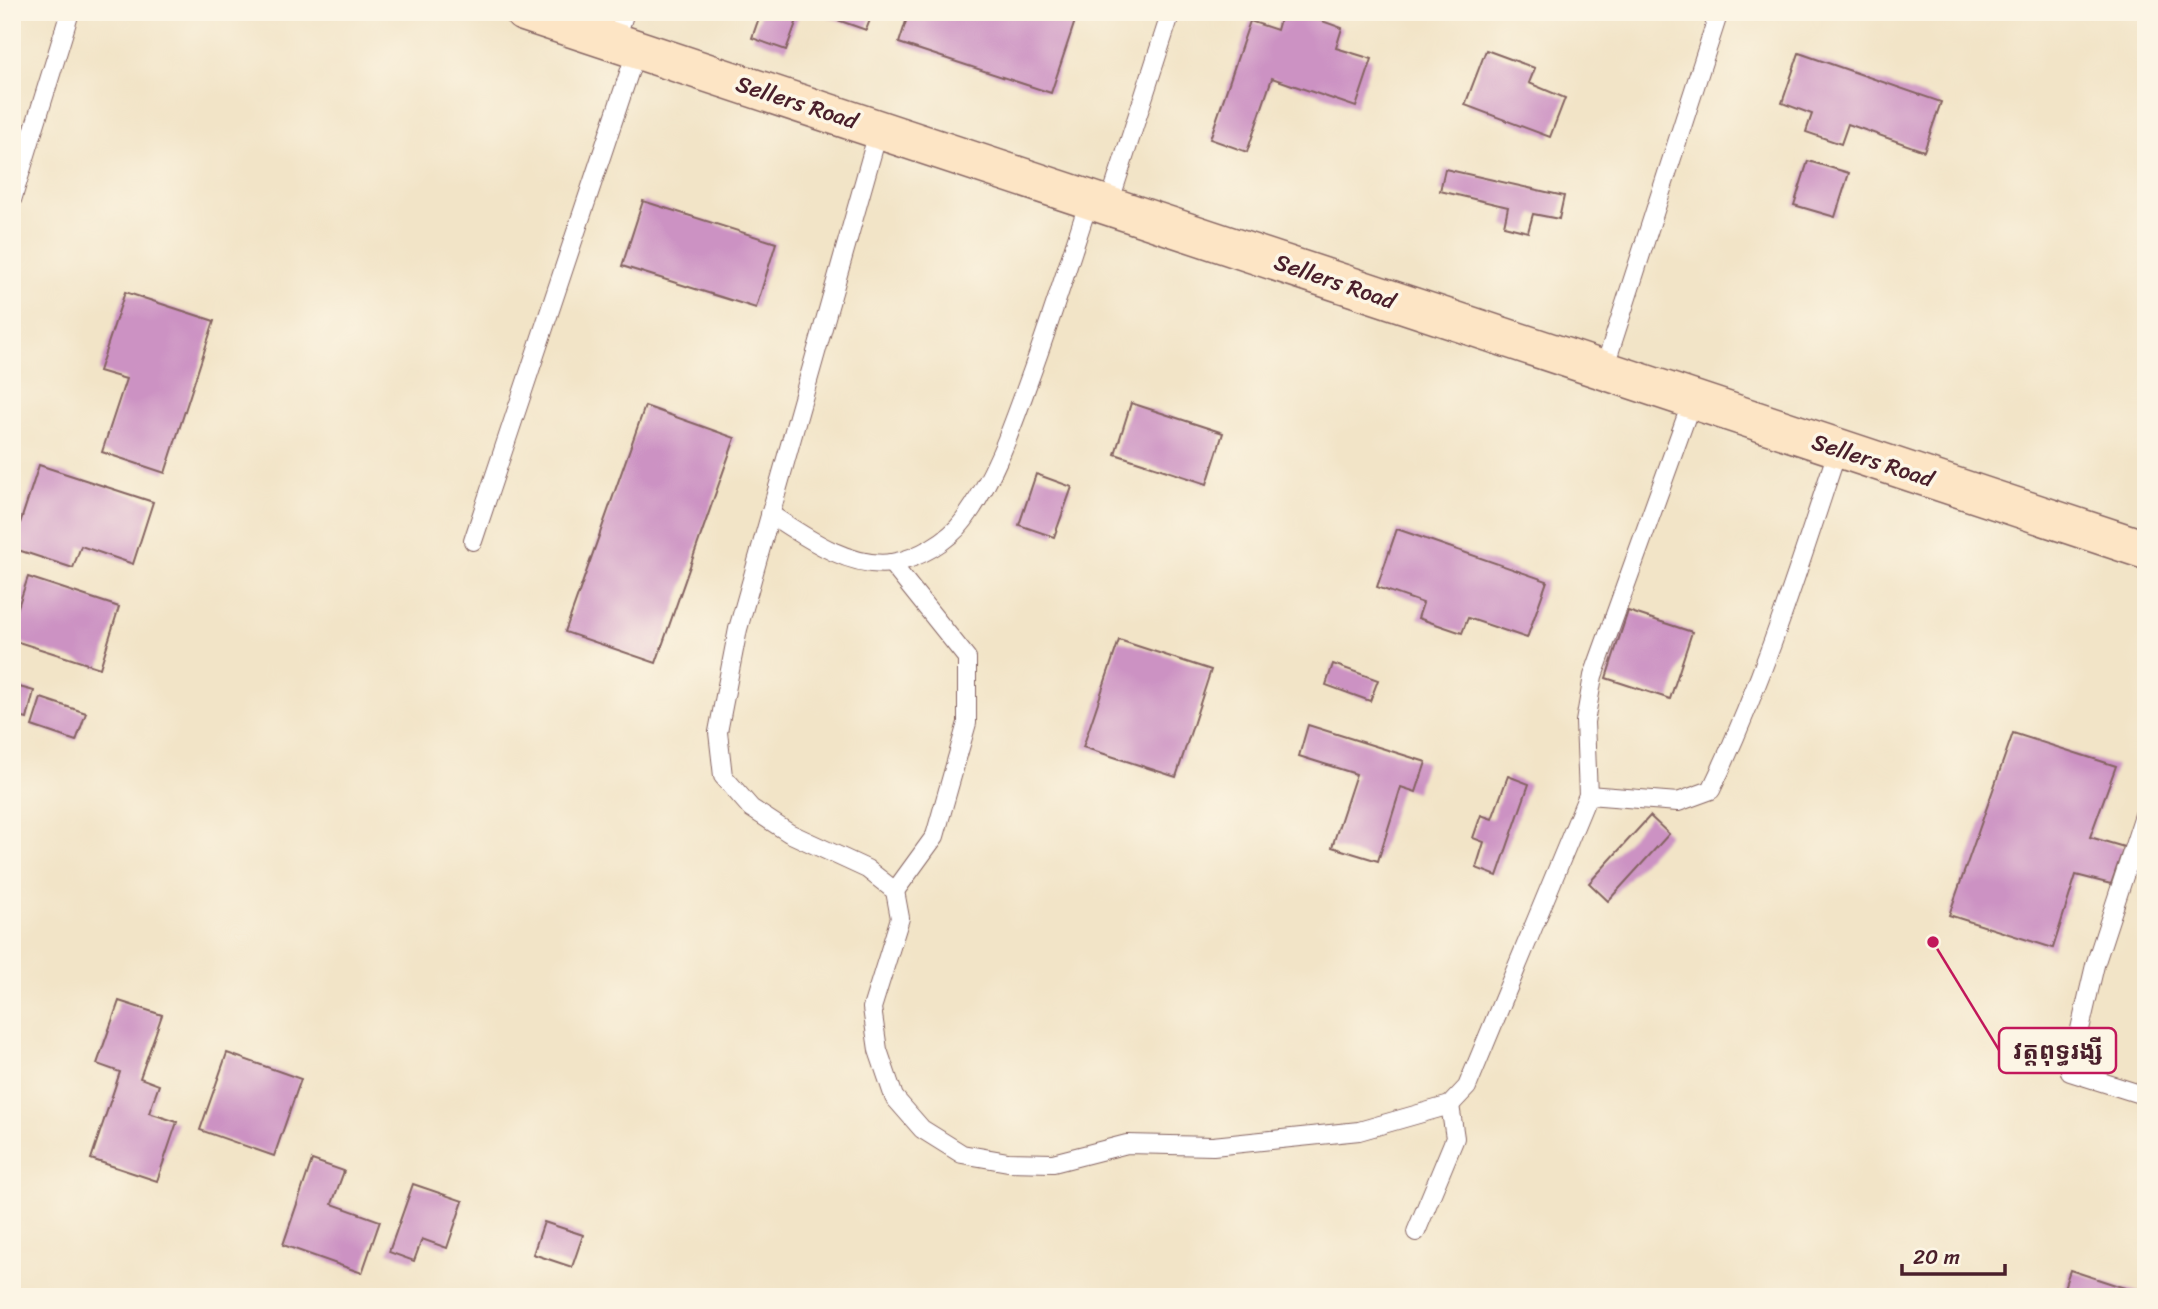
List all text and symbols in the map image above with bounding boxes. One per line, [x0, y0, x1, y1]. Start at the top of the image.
street label: Sellers Road [730, 63, 865, 142]
street label: Sellers Road [1268, 242, 1403, 322]
street label: Sellers Road [1806, 421, 1941, 500]
callout: វត្តពុទ្ធរង្សី [1999, 1028, 2116, 1073]
text: វត្តពុទ្ធរង្សី [2013, 1030, 2103, 1072]
scale bar [1902, 1232, 2006, 1276]
text: 20 m [1913, 1238, 1960, 1276]

